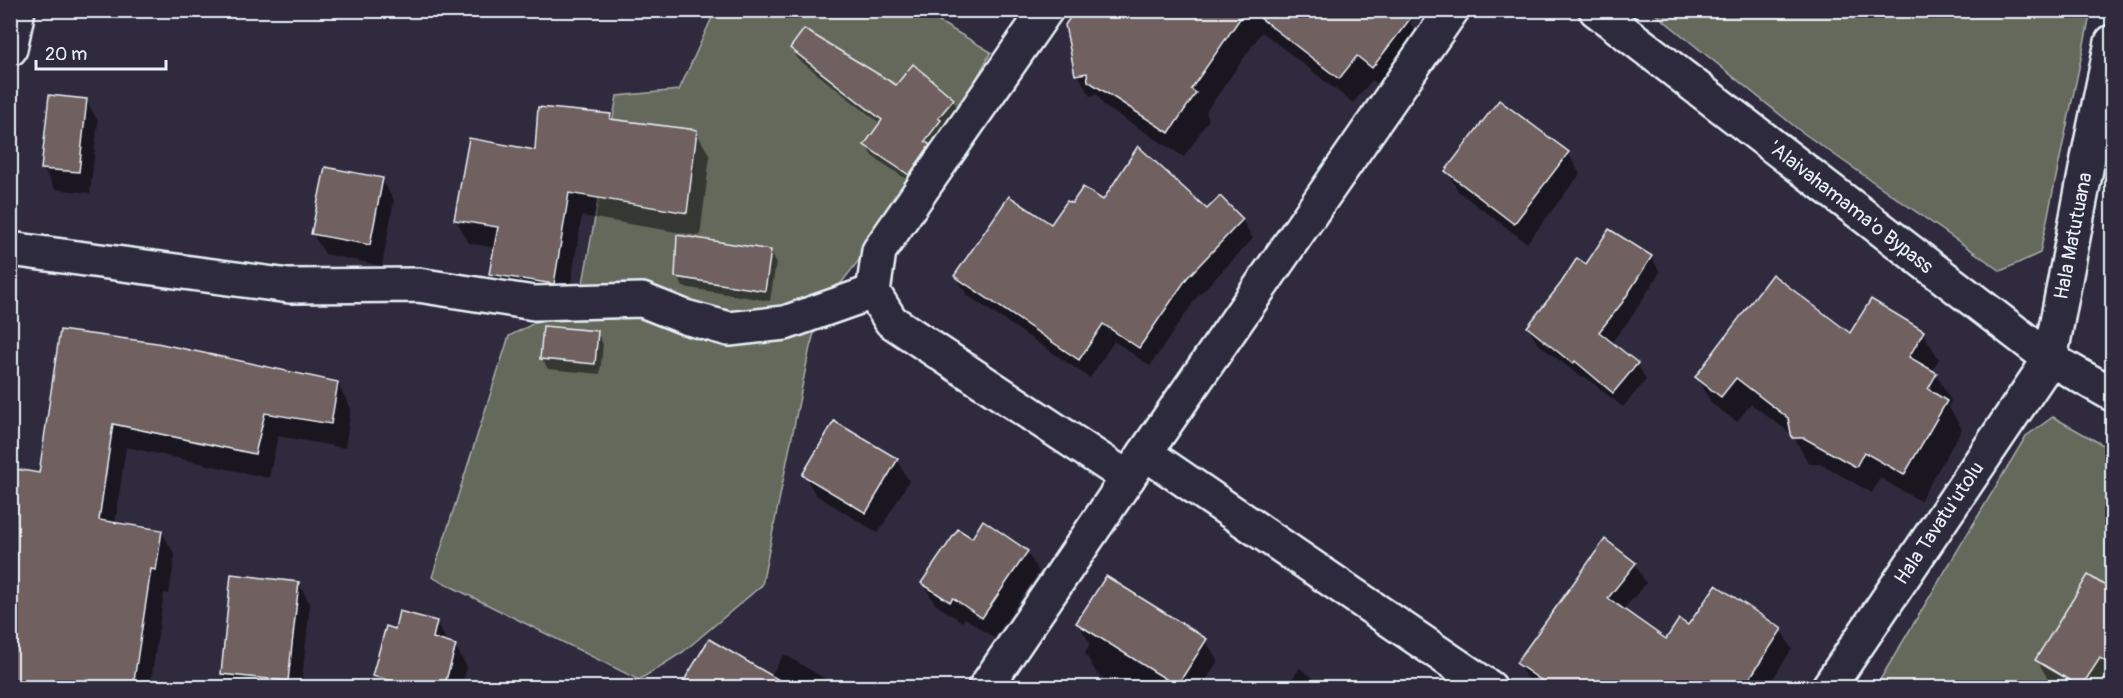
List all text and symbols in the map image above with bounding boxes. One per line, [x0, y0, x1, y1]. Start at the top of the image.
scale bar [36, 33, 166, 71]
text: 20 m [45, 43, 87, 66]
street label: 'Alaivahamama'o Bypass [1764, 135, 1938, 279]
street label: Hala Matutuana [2048, 170, 2098, 302]
street label: Hala Tavatu'utolu [1889, 457, 1989, 589]

